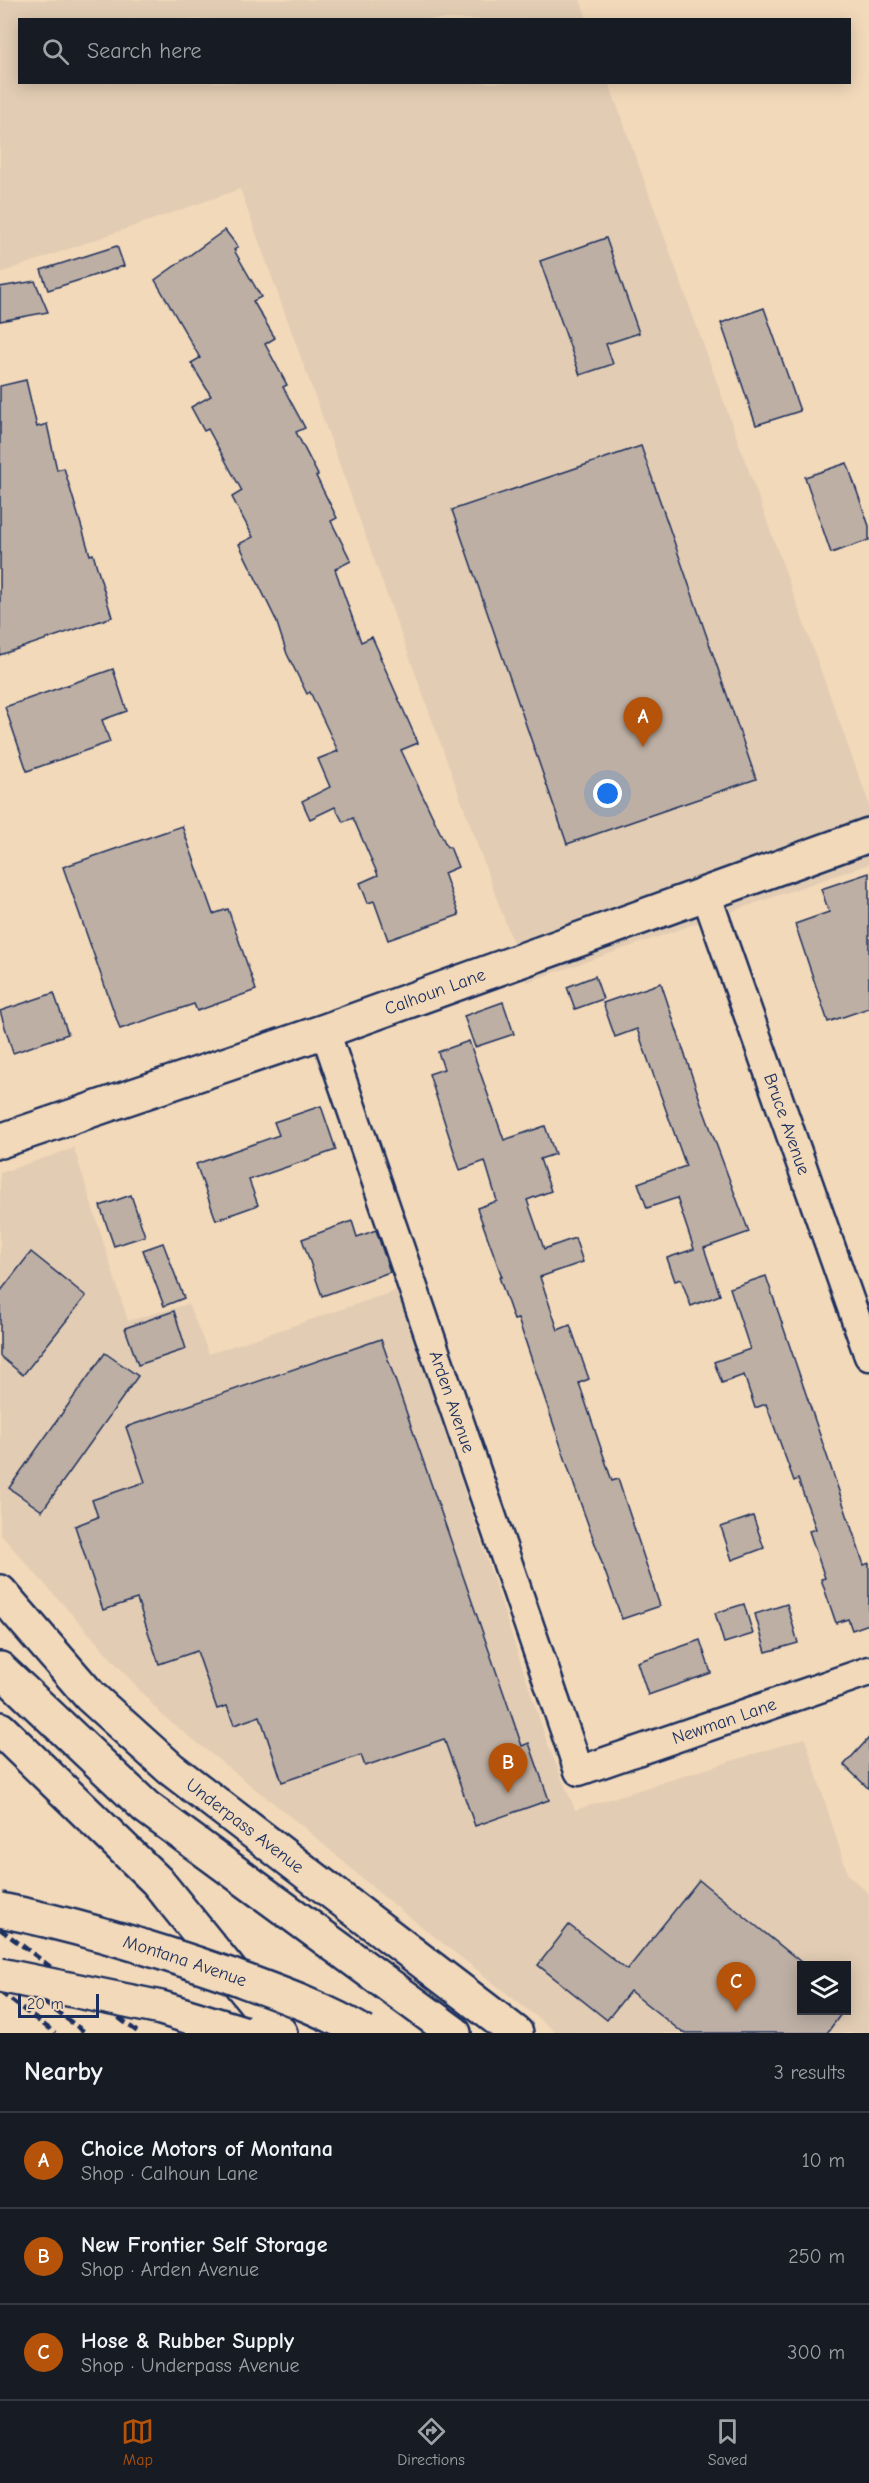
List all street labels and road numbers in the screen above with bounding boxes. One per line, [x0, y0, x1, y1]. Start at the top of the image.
street label: Calhoun Lane [382, 964, 488, 1020]
street label: Bruce Avenue [759, 1071, 814, 1178]
street label: Arden Avenue [425, 1348, 479, 1456]
street label: Newman Lane [670, 1694, 779, 1749]
street label: Underpass Avenue [182, 1774, 308, 1878]
street label: Montana Avenue [121, 1931, 249, 1992]

